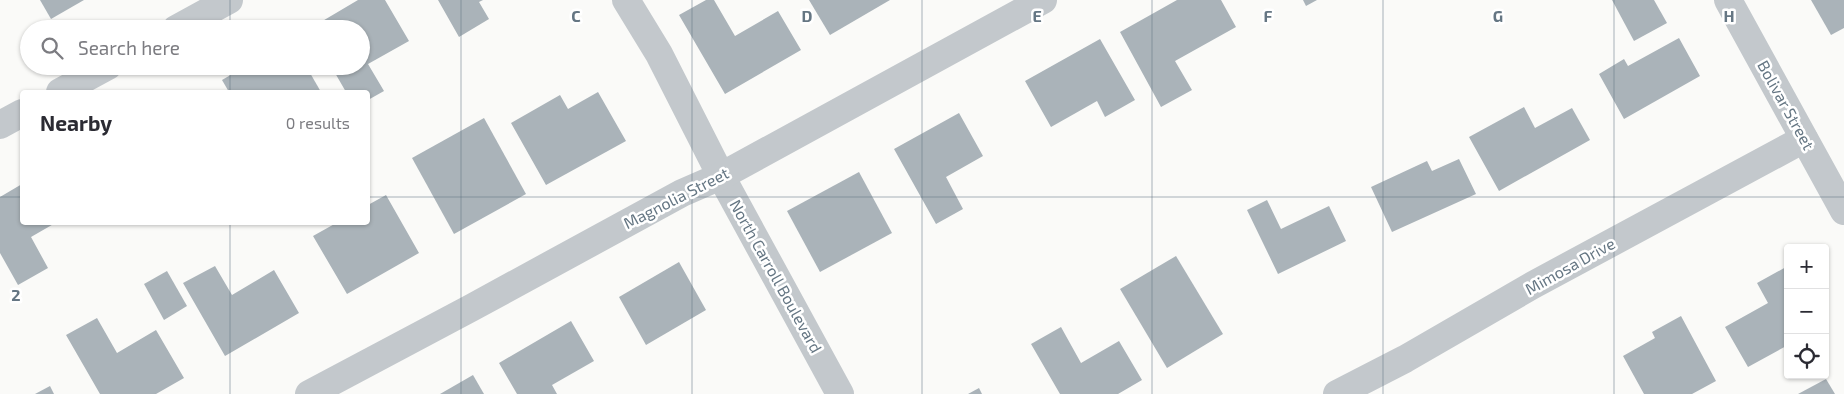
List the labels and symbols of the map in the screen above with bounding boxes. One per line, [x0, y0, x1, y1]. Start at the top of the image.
text: C [571, 6, 581, 25]
text: D [802, 6, 813, 25]
text: E [1032, 6, 1042, 25]
text: F [1264, 6, 1273, 25]
text: G [1493, 6, 1503, 25]
text: H [1723, 6, 1735, 25]
street label: Bolivar Street [1754, 57, 1819, 153]
street label: Magnolia Street [620, 163, 732, 232]
street label: North Carroll Boulevard [726, 196, 826, 356]
street label: Mimosa Drive [1522, 233, 1618, 298]
text: 2 [11, 285, 21, 304]

